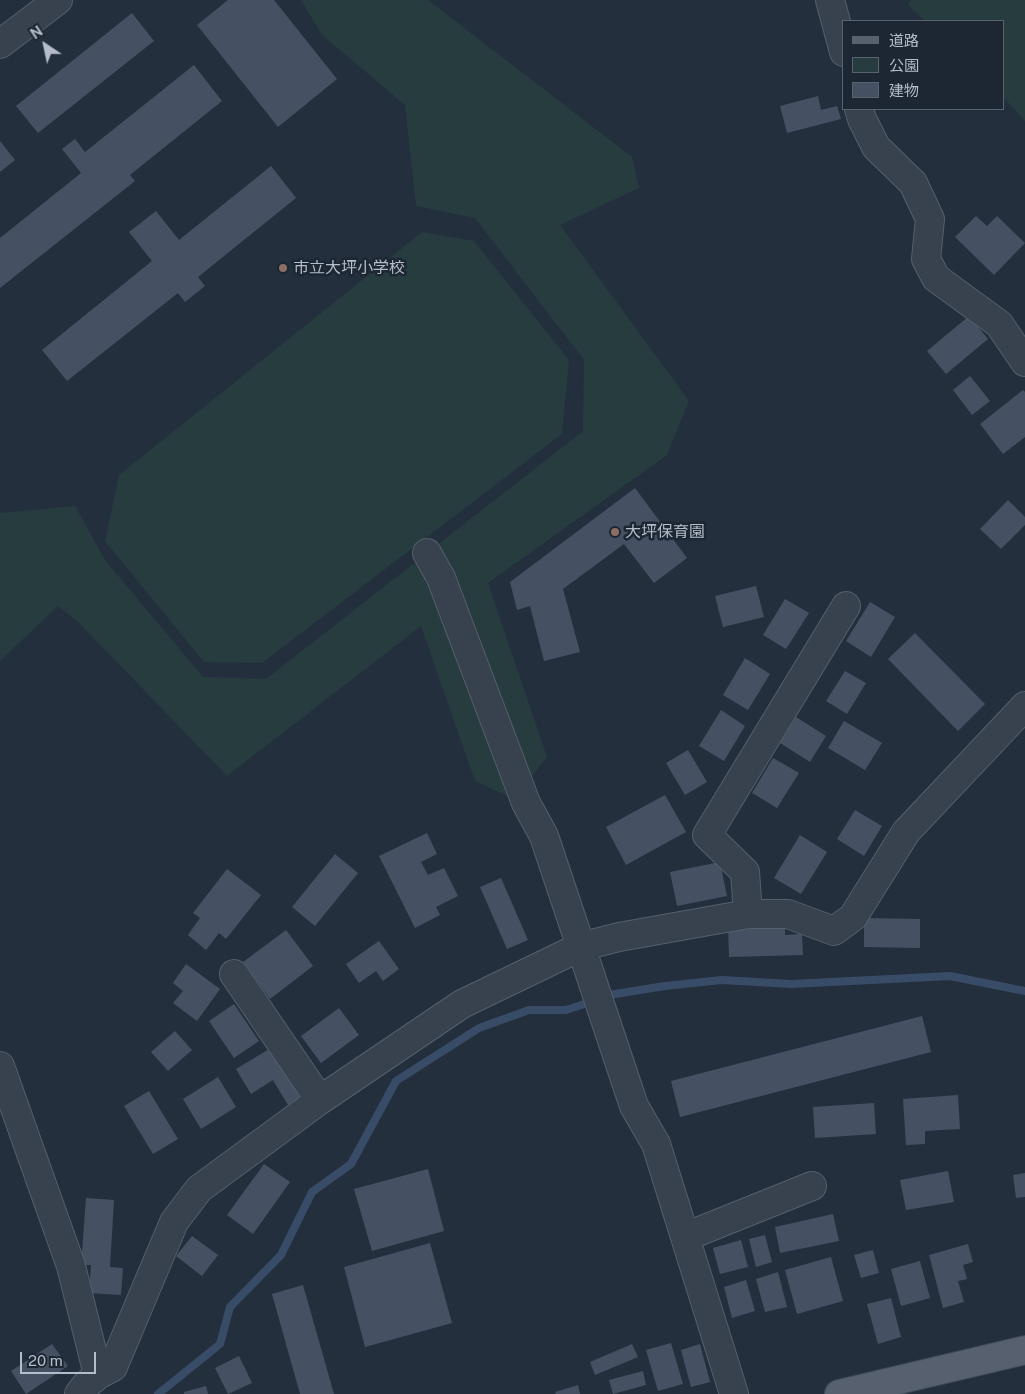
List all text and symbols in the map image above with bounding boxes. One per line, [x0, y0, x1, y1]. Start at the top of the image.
north arrow [20, 20, 70, 70]
legend [842, 20, 1005, 110]
text: N [28, 23, 46, 42]
text: 道路 [889, 32, 919, 49]
text: 公園 [889, 57, 919, 74]
text: 建物 [889, 82, 919, 99]
place label: 市立大坪小学校 [293, 258, 405, 278]
marker: 市立大坪小学校 [277, 262, 289, 274]
place label: 大坪保育園 [625, 522, 705, 542]
marker: 大坪保育園 [609, 526, 621, 538]
scale bar [22, 1342, 99, 1374]
text: 20 m [28, 1352, 63, 1369]

